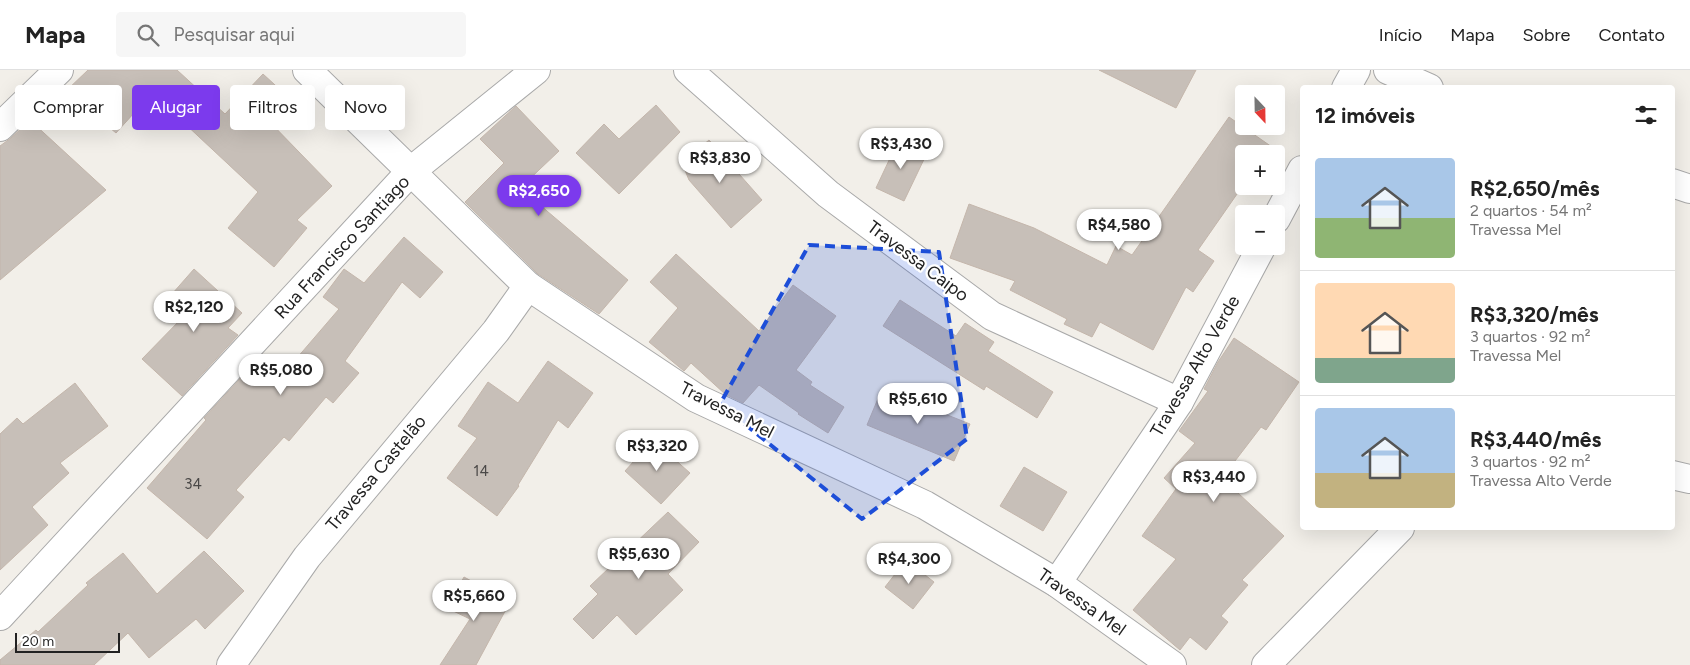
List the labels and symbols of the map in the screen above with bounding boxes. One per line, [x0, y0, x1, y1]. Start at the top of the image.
north arrow [1235, 85, 1285, 135]
pin: R$3,430 [855, 128, 947, 170]
pin: R$3,830 [674, 142, 766, 184]
street label: Rua Francisco Santiago [270, 171, 414, 323]
pin: R$2,650 [493, 174, 585, 217]
pin: R$4,580 [1073, 208, 1165, 251]
street label: Travessa Caipo [863, 216, 973, 306]
pin: R$2,120 [148, 290, 240, 333]
street label: Travessa Alto Verde [1146, 291, 1244, 441]
pin: R$5,080 [235, 354, 327, 396]
street label: Travessa Mel [676, 377, 778, 443]
pin: R$5,610 [872, 382, 964, 425]
street label: Travessa Castelão [321, 411, 431, 535]
pin: R$3,320 [611, 430, 703, 472]
pin: R$3,440 [1168, 460, 1260, 503]
house number: 14 [473, 462, 489, 480]
house number: 34 [184, 475, 202, 493]
pin: R$5,630 [593, 538, 685, 580]
pin: R$4,300 [863, 542, 955, 585]
street label: Travessa Mel [1034, 564, 1130, 640]
pin: R$5,660 [428, 580, 520, 622]
scale bar [15, 630, 120, 653]

